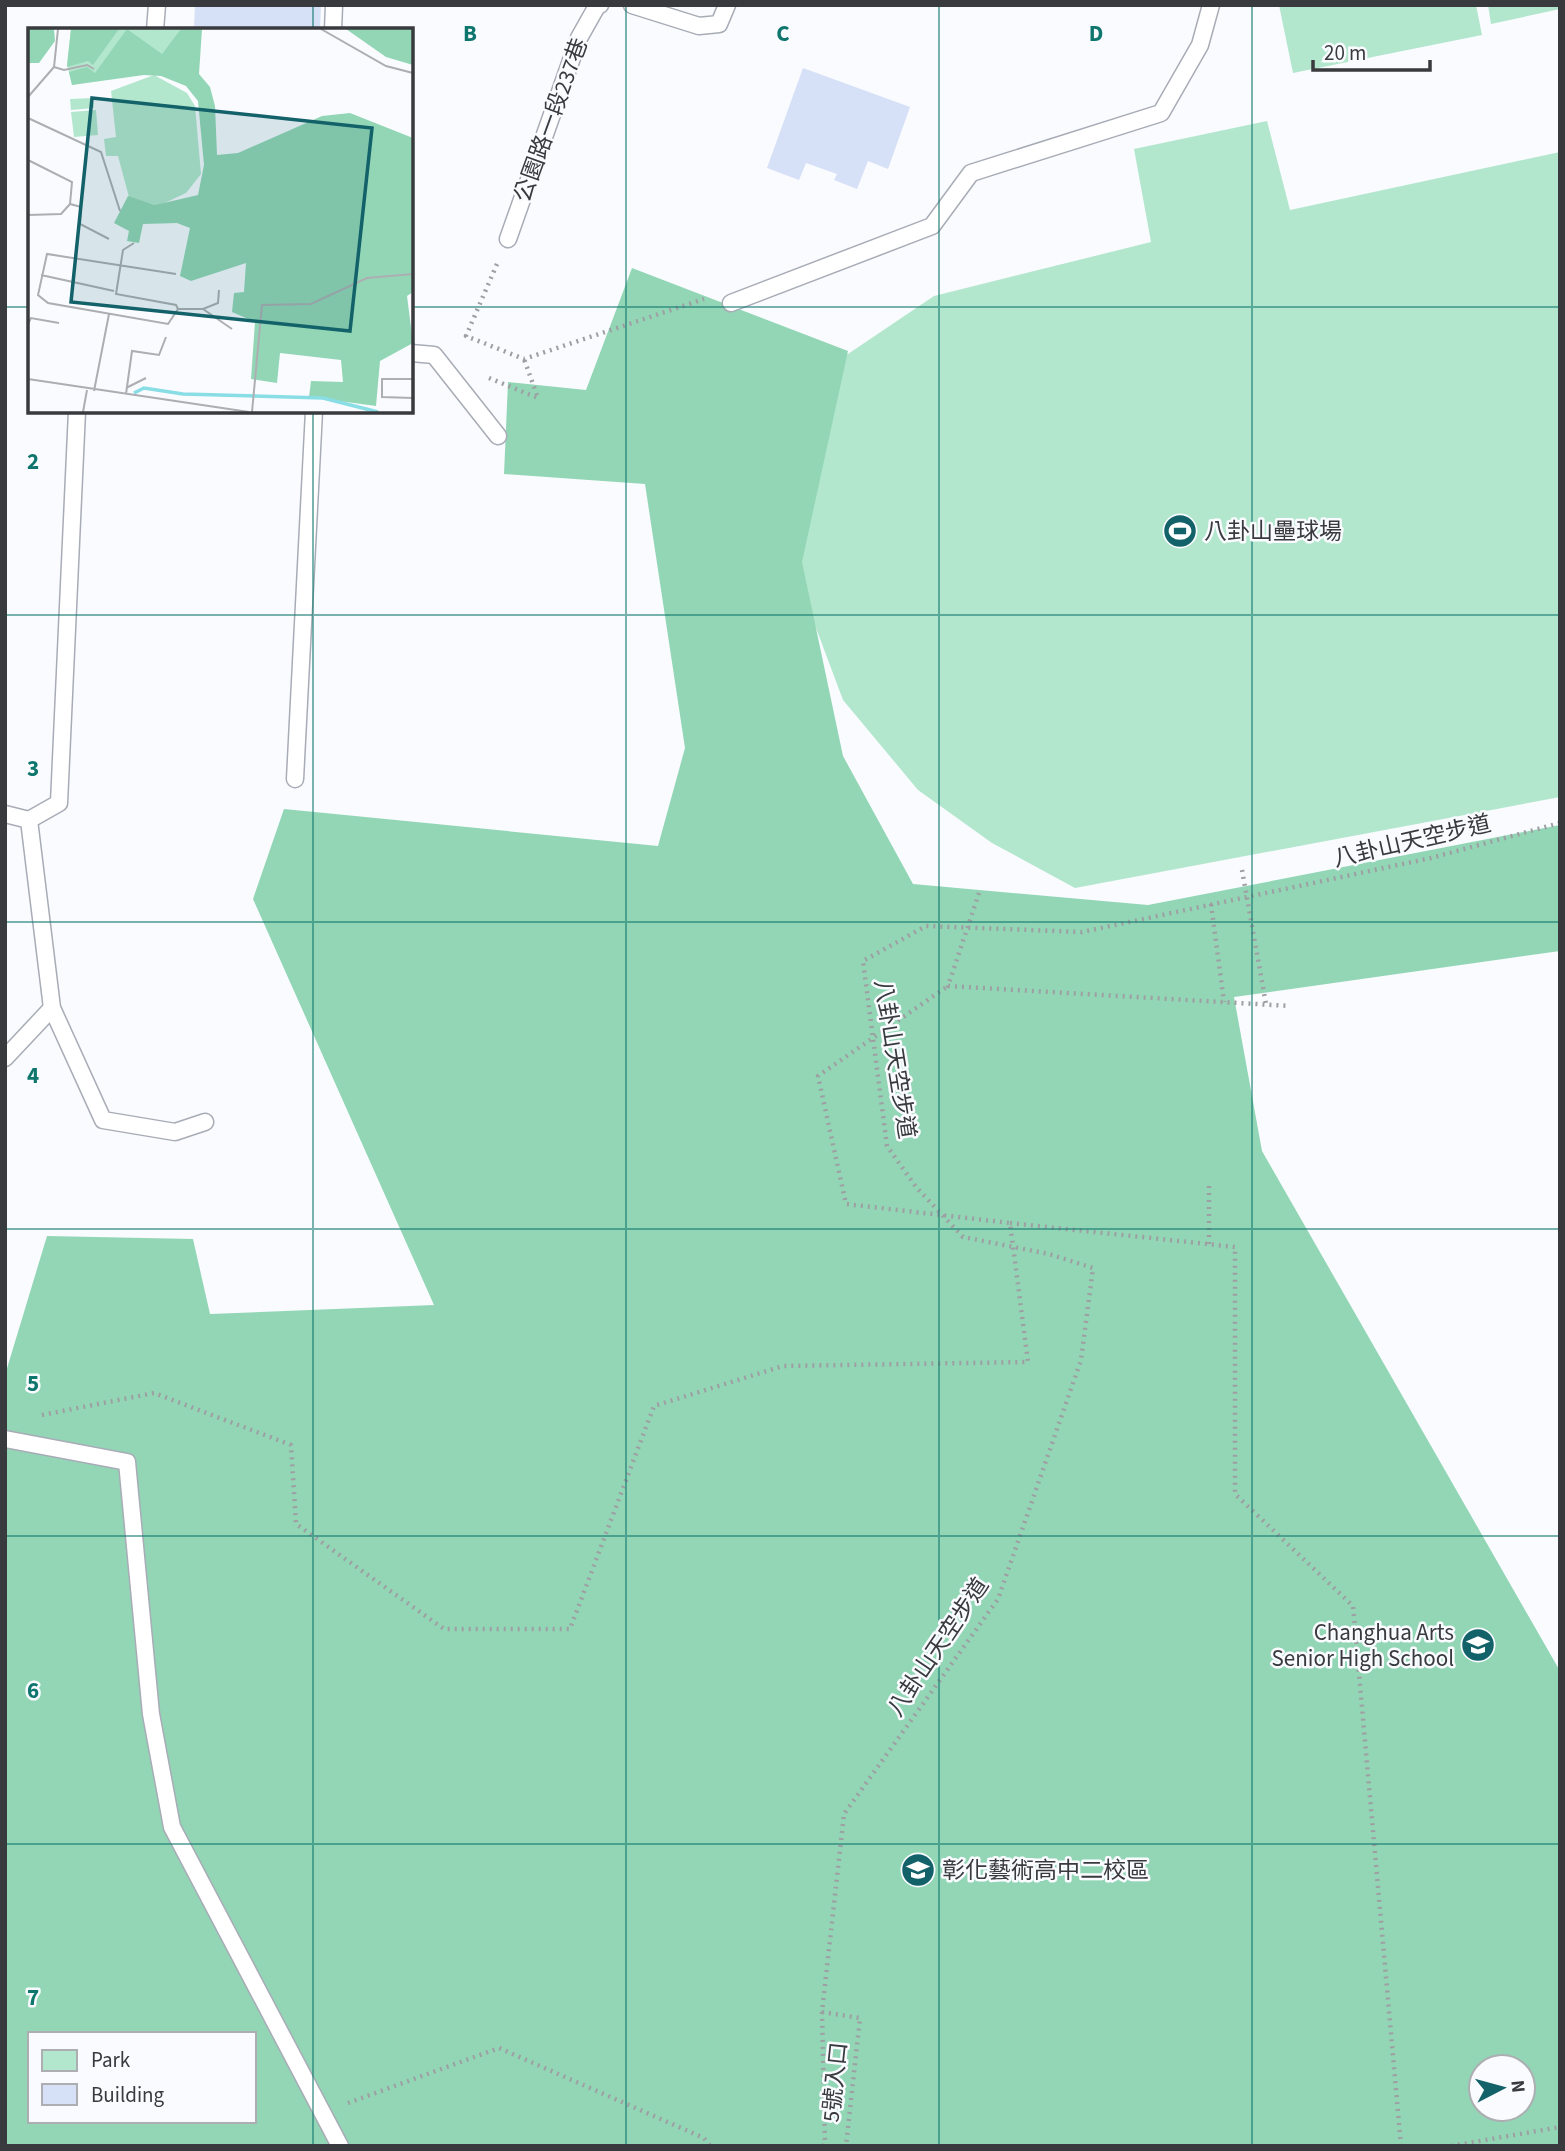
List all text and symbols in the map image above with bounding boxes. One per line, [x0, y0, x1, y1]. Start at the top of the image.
text: B [463, 17, 477, 50]
text: C [776, 17, 790, 50]
text: D [1089, 17, 1103, 50]
inset map [28, 28, 413, 413]
scale bar [1313, 28, 1430, 72]
street label: 公園路一段237巷 [506, 33, 596, 207]
text: 20 m [1324, 38, 1366, 68]
text: 2 [27, 445, 39, 478]
sports icon: 八卦山壘球場 [1161, 512, 1199, 550]
place label: 八卦山壘球場 [1204, 515, 1342, 548]
text: 3 [27, 752, 39, 785]
street label: 八卦山天空步道 [1330, 807, 1494, 875]
street label: 八卦山天空步道 [866, 977, 924, 1141]
text: 4 [27, 1059, 39, 1092]
text: 5 [27, 1367, 39, 1400]
street label: 八卦山天空步道 [879, 1571, 997, 1723]
place label: Changhua Arts Senior High School [1272, 1616, 1454, 1675]
school or university icon: Changhua Arts Senior High School [1459, 1626, 1497, 1664]
text: 6 [27, 1674, 39, 1707]
school or university icon: 彰化藝術高中二校區 [899, 1851, 937, 1889]
place label: 彰化藝術高中二校區 [942, 1854, 1149, 1887]
text: 7 [27, 1981, 39, 2014]
legend [28, 2032, 256, 2123]
street label: 5號入口 [814, 2040, 856, 2124]
text: Park [91, 2045, 131, 2075]
north arrow [1467, 2053, 1537, 2123]
text: N [1503, 2079, 1532, 2094]
text: Building [91, 2080, 165, 2110]

